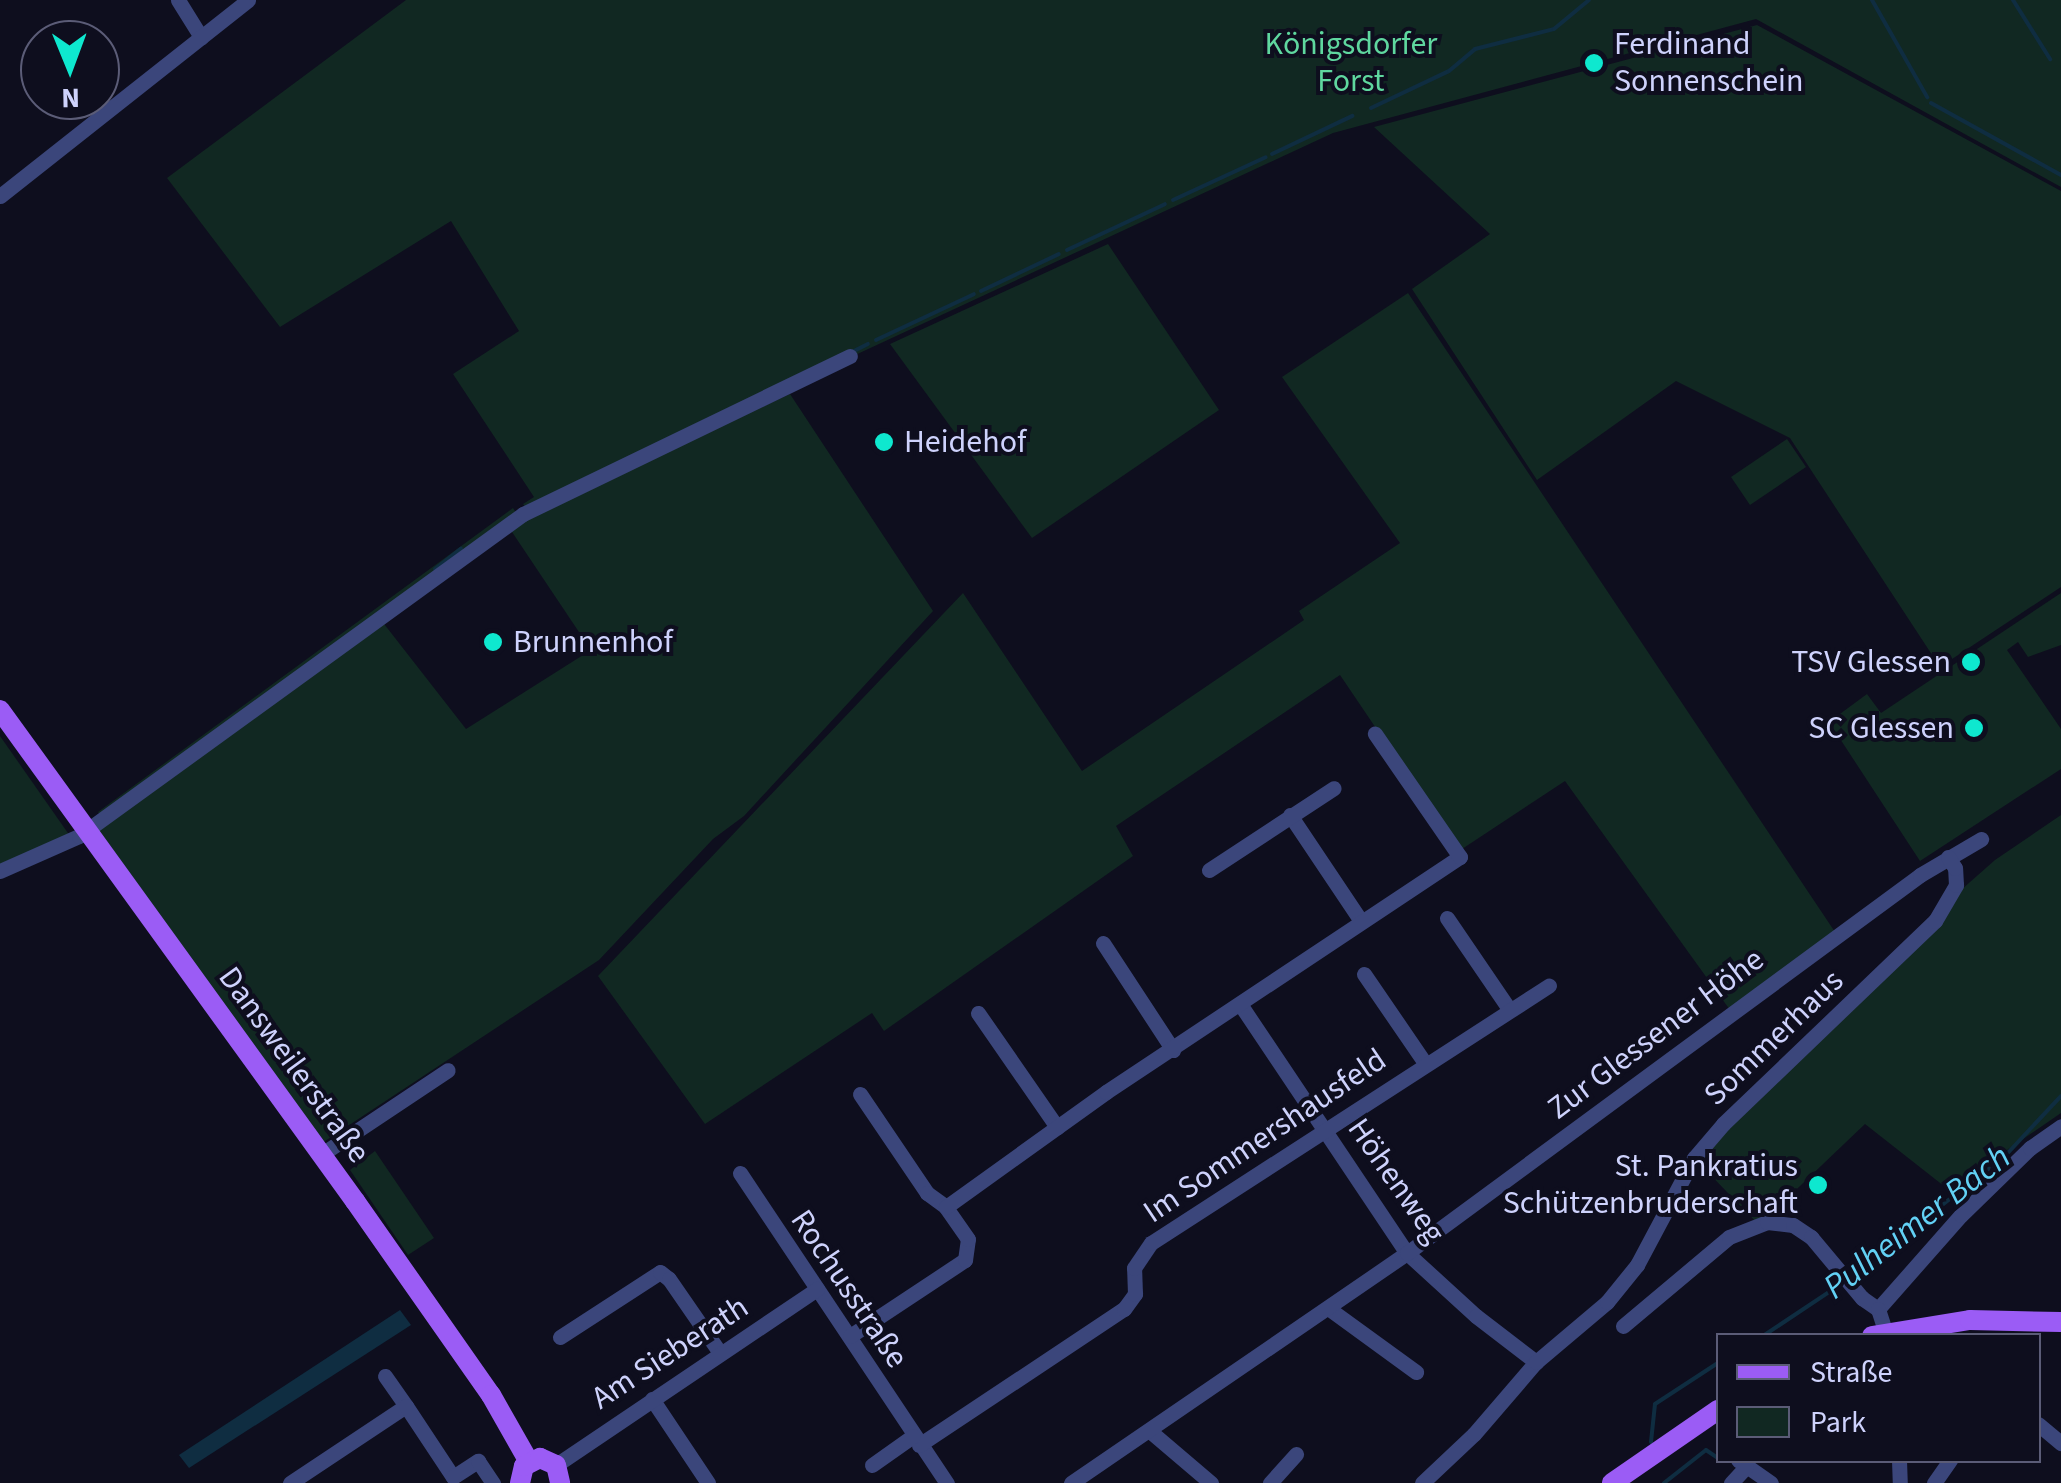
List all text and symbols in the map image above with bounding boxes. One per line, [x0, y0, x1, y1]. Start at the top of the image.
north arrow [20, 20, 120, 120]
park label: Königsdorfer Forst [1265, 26, 1437, 101]
place label: Ferdinand Sonnenschein [1614, 26, 1803, 101]
marker: Ferdinand Sonnenschein [1583, 52, 1605, 74]
text: N [61, 78, 80, 118]
place label: Heidehof [904, 423, 1026, 461]
marker: Heidehof [873, 431, 895, 453]
place label: Brunnenhof [513, 623, 673, 661]
marker: Brunnenhof [482, 631, 504, 653]
place label: TSV Glessen [1791, 643, 1951, 681]
marker: TSV Glessen [1960, 651, 1982, 673]
place label: SC Glessen [1808, 709, 1954, 747]
marker: SC Glessen [1963, 717, 1985, 739]
street label: Zur Glessener Höhe [1541, 940, 1771, 1128]
street label: Dansweilerstraße [210, 960, 378, 1170]
street label: Sommerhaus [1696, 962, 1852, 1114]
street label: Im Sommershausfeld [1136, 1041, 1394, 1231]
street label: Höhenweg [1339, 1111, 1453, 1251]
water label: Pulheimer Bach [1815, 1136, 2019, 1308]
place label: St. Pankratius Schützenbruderschaft [1503, 1148, 1798, 1223]
marker: St. Pankratius Schützenbruderschaft [1807, 1174, 1829, 1196]
street label: Rochusstraße [782, 1203, 916, 1375]
street label: Am Sieberath [584, 1288, 756, 1418]
legend [1716, 1333, 2041, 1463]
text: Straße [1810, 1351, 1892, 1394]
text: Park [1810, 1401, 1866, 1444]

